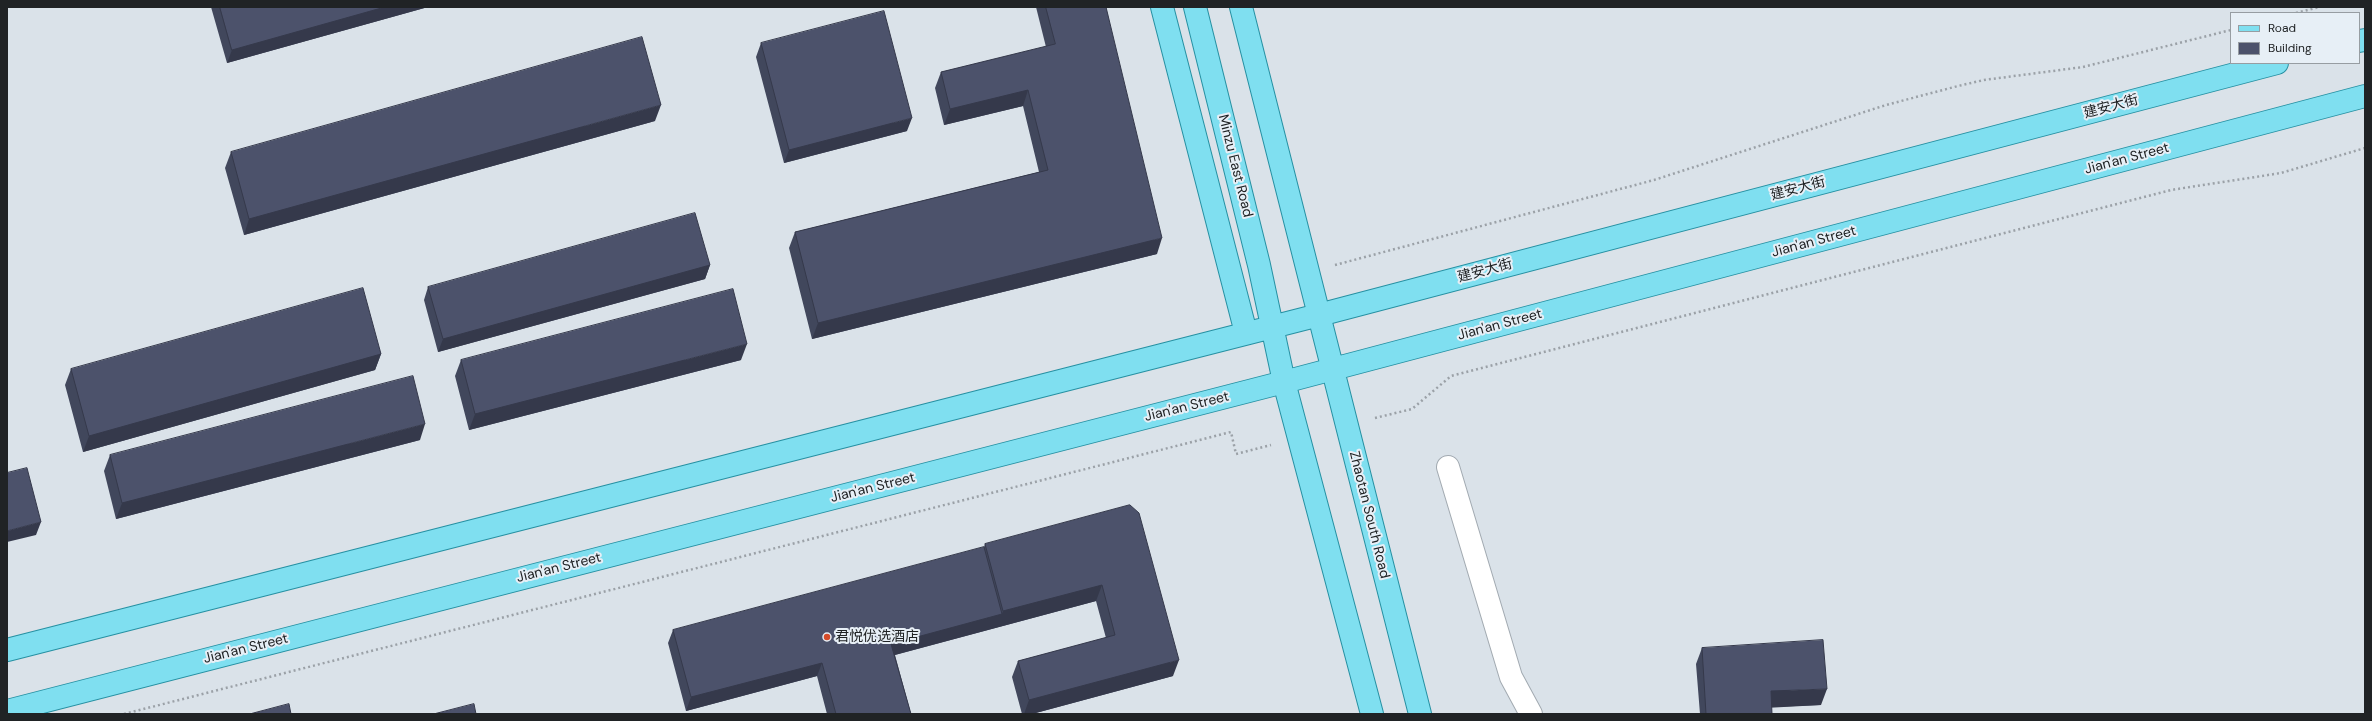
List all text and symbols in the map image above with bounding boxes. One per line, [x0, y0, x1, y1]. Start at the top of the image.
legend [2230, 12, 2360, 64]
text: Road [2268, 20, 2296, 36]
text: Building [2268, 40, 2312, 56]
street label: 建安大街 [2082, 92, 2140, 122]
street label: Minzu East Road [1214, 113, 1256, 219]
street label: Jian'an Street [2083, 140, 2171, 178]
street label: 建安大街 [1769, 174, 1827, 204]
street label: Jian'an Street [1770, 223, 1858, 261]
street label: 建安大街 [1456, 256, 1514, 286]
street label: Jian'an Street [1456, 306, 1544, 344]
street label: Jian'an Street [1143, 388, 1231, 426]
street label: Zhaotan South Road [1345, 450, 1393, 580]
street label: Jian'an Street [829, 469, 917, 507]
street label: Jian'an Street [515, 549, 603, 587]
place label: 君悦优选酒店 [835, 629, 919, 645]
street label: Jian'an Street [202, 630, 290, 668]
marker: 君悦优选酒店 [822, 632, 832, 642]

